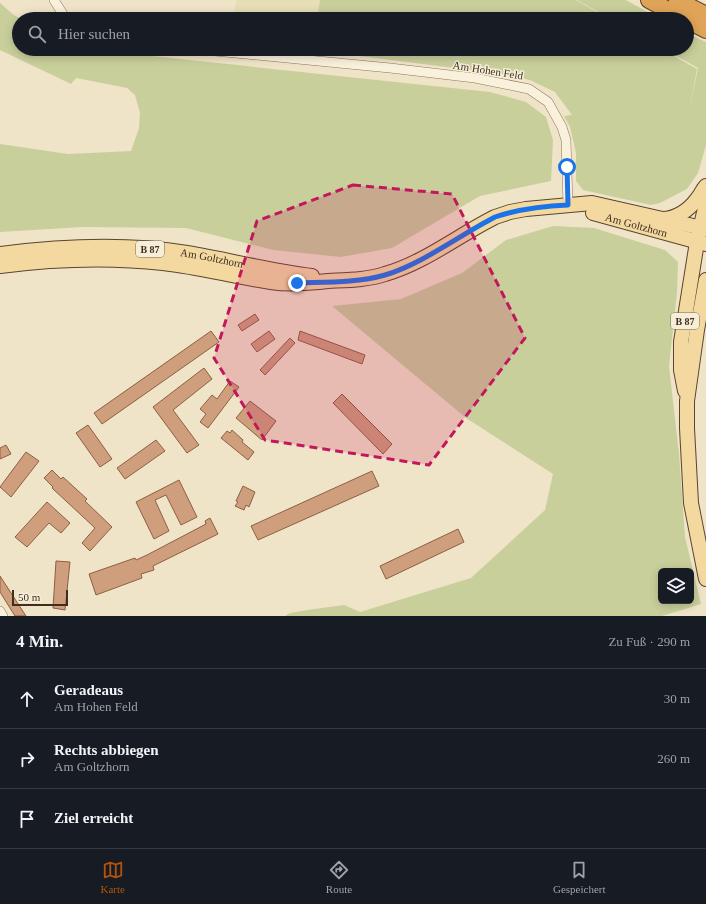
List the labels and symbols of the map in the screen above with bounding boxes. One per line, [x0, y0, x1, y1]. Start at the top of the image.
street label: Am Hohen Feld [452, 59, 524, 82]
route start [558, 158, 576, 176]
street label: Am Goltzhorn [604, 211, 669, 239]
road number: B 87 [136, 241, 164, 257]
street label: Am Goltzhorn [180, 246, 245, 270]
route end [288, 274, 306, 292]
road number: B 87 [671, 313, 699, 329]
scale bar [12, 588, 68, 607]

